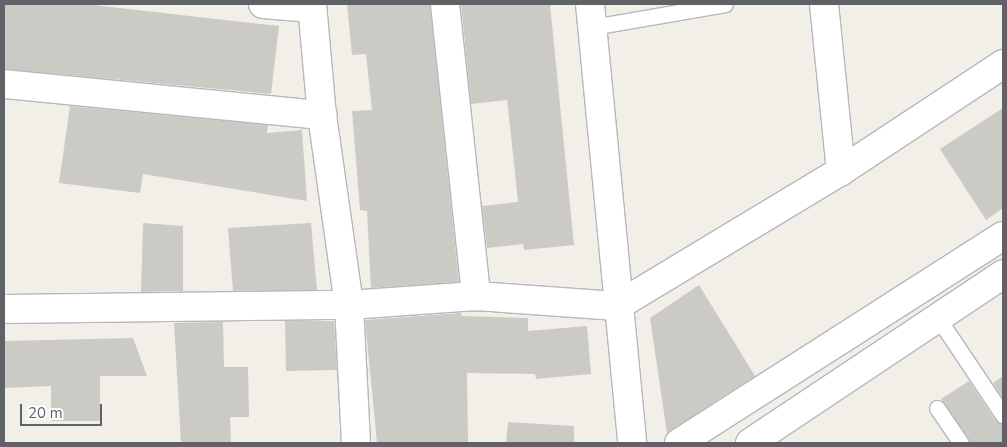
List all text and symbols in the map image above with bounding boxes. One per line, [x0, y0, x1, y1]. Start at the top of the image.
scale bar [22, 394, 105, 426]
text: 20 m [28, 403, 63, 423]

